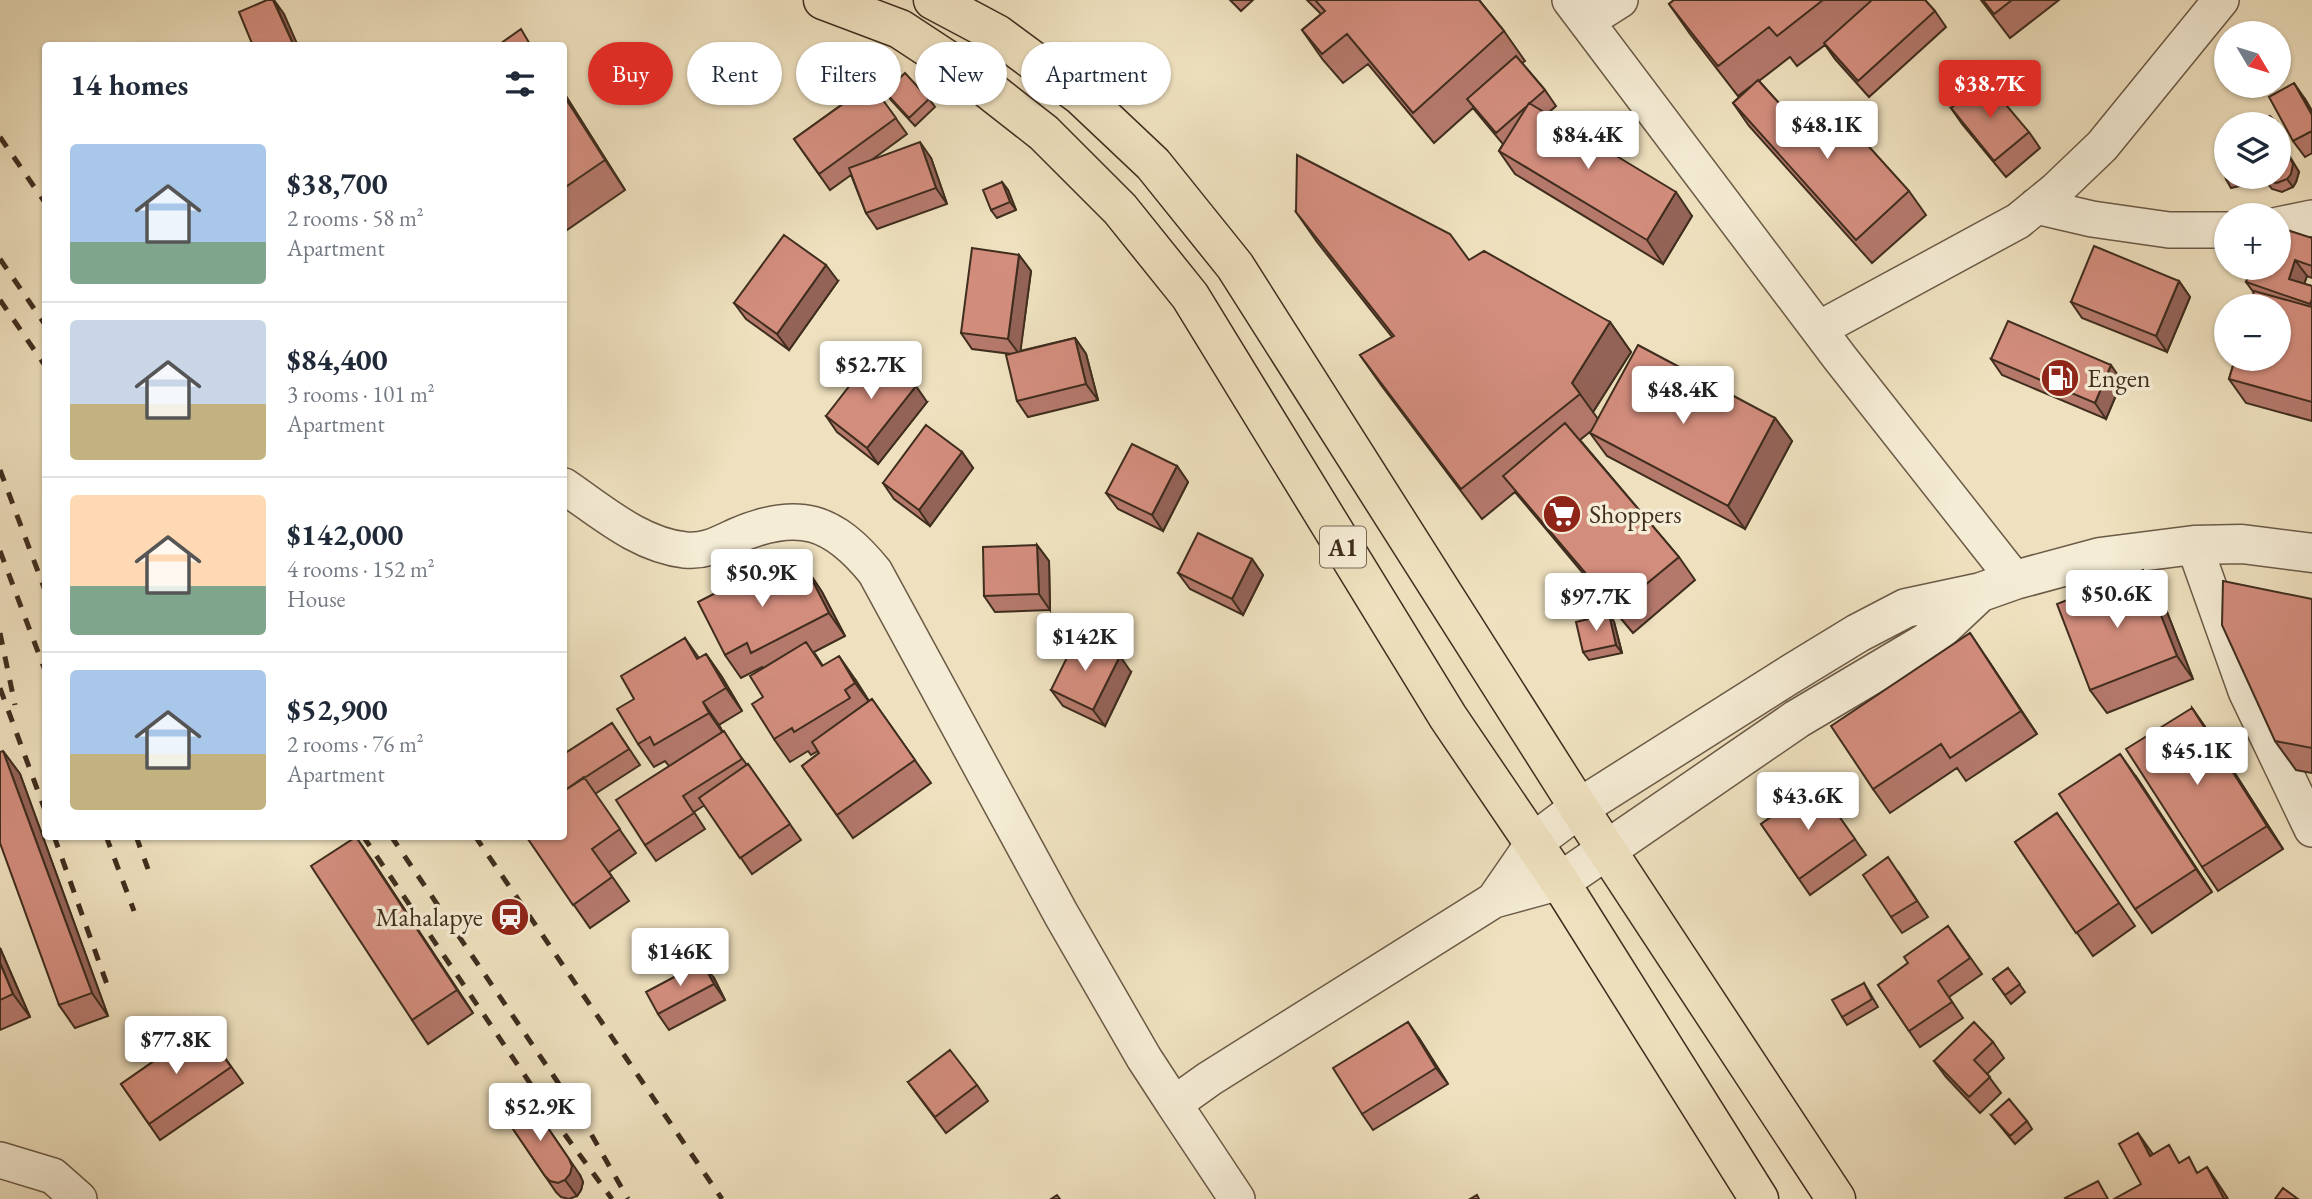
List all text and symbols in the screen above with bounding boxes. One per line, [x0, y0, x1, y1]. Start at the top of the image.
north arrow [2214, 21, 2291, 98]
map controls [2214, 21, 2291, 371]
chip: Buy [588, 42, 673, 105]
chip: Rent [687, 42, 782, 105]
chip: Filters [796, 42, 901, 105]
chip: New [915, 42, 1007, 105]
chip: Apartment [1021, 42, 1171, 105]
pin: $38.7K [1933, 60, 2047, 120]
text: 14 homes [70, 65, 188, 104]
icon: filters [501, 65, 539, 103]
text: $38.7K [1955, 68, 2025, 98]
pin: $48.1K [1770, 102, 1884, 161]
text: $48.1K [1792, 109, 1862, 139]
pin: $84.4K [1531, 111, 1645, 171]
button: layers [2214, 112, 2291, 189]
text: $84.4K [1553, 119, 1623, 149]
text: $38,700 [287, 164, 388, 203]
icon: home [126, 172, 210, 256]
text: 2 rooms · 58 m² [287, 203, 424, 233]
button: + [2214, 203, 2291, 280]
text: Apartment [287, 233, 385, 263]
button: − [2214, 294, 2291, 371]
text: $84,400 [287, 340, 388, 379]
pin: $52.7K [814, 342, 928, 401]
icon: home [126, 348, 210, 432]
text: $52.7K [836, 349, 906, 379]
fuel station icon: Engen [2039, 357, 2081, 399]
place label: Engen [2087, 361, 2151, 395]
pin: $48.4K [1626, 366, 1740, 426]
text: $48.4K [1648, 374, 1718, 404]
text: 3 rooms · 101 m² [287, 379, 435, 409]
text: Apartment [287, 409, 385, 439]
supermarket icon: Shoppers [1541, 493, 1583, 535]
place label: Shoppers [1589, 497, 1682, 531]
text: $142,000 [287, 515, 403, 554]
icon: home [126, 523, 210, 607]
road number: A1 [1320, 526, 1366, 568]
pin: $50.9K [705, 550, 819, 609]
text: 4 rooms · 152 m² [287, 554, 435, 584]
text: $50.9K [727, 557, 797, 587]
pin: $50.6K [2060, 570, 2174, 630]
pin: $97.7K [1539, 574, 1653, 633]
text: $50.6K [2082, 578, 2152, 608]
text: $97.7K [1561, 581, 1631, 611]
text: House [287, 584, 346, 614]
pin: $142K [1036, 614, 1134, 673]
text: $142K [1053, 621, 1117, 651]
text: $52,900 [287, 690, 388, 729]
icon: home [126, 698, 210, 782]
pin: $45.1K [2140, 728, 2254, 787]
text: 2 rooms · 76 m² [287, 729, 424, 759]
text: $45.1K [2162, 735, 2232, 765]
text: Apartment [287, 759, 385, 789]
pin: $43.6K [1751, 772, 1865, 832]
text: $43.6K [1773, 780, 1843, 810]
station icon: Mahalapye [489, 896, 531, 938]
place label: Mahalapye [376, 900, 483, 934]
pin: $146K [631, 928, 729, 988]
text: $146K [648, 936, 712, 966]
pin: $77.8K [119, 1016, 233, 1076]
text: $77.8K [141, 1024, 211, 1054]
pin: $52.9K [483, 1084, 597, 1143]
text: $52.9K [505, 1091, 575, 1121]

